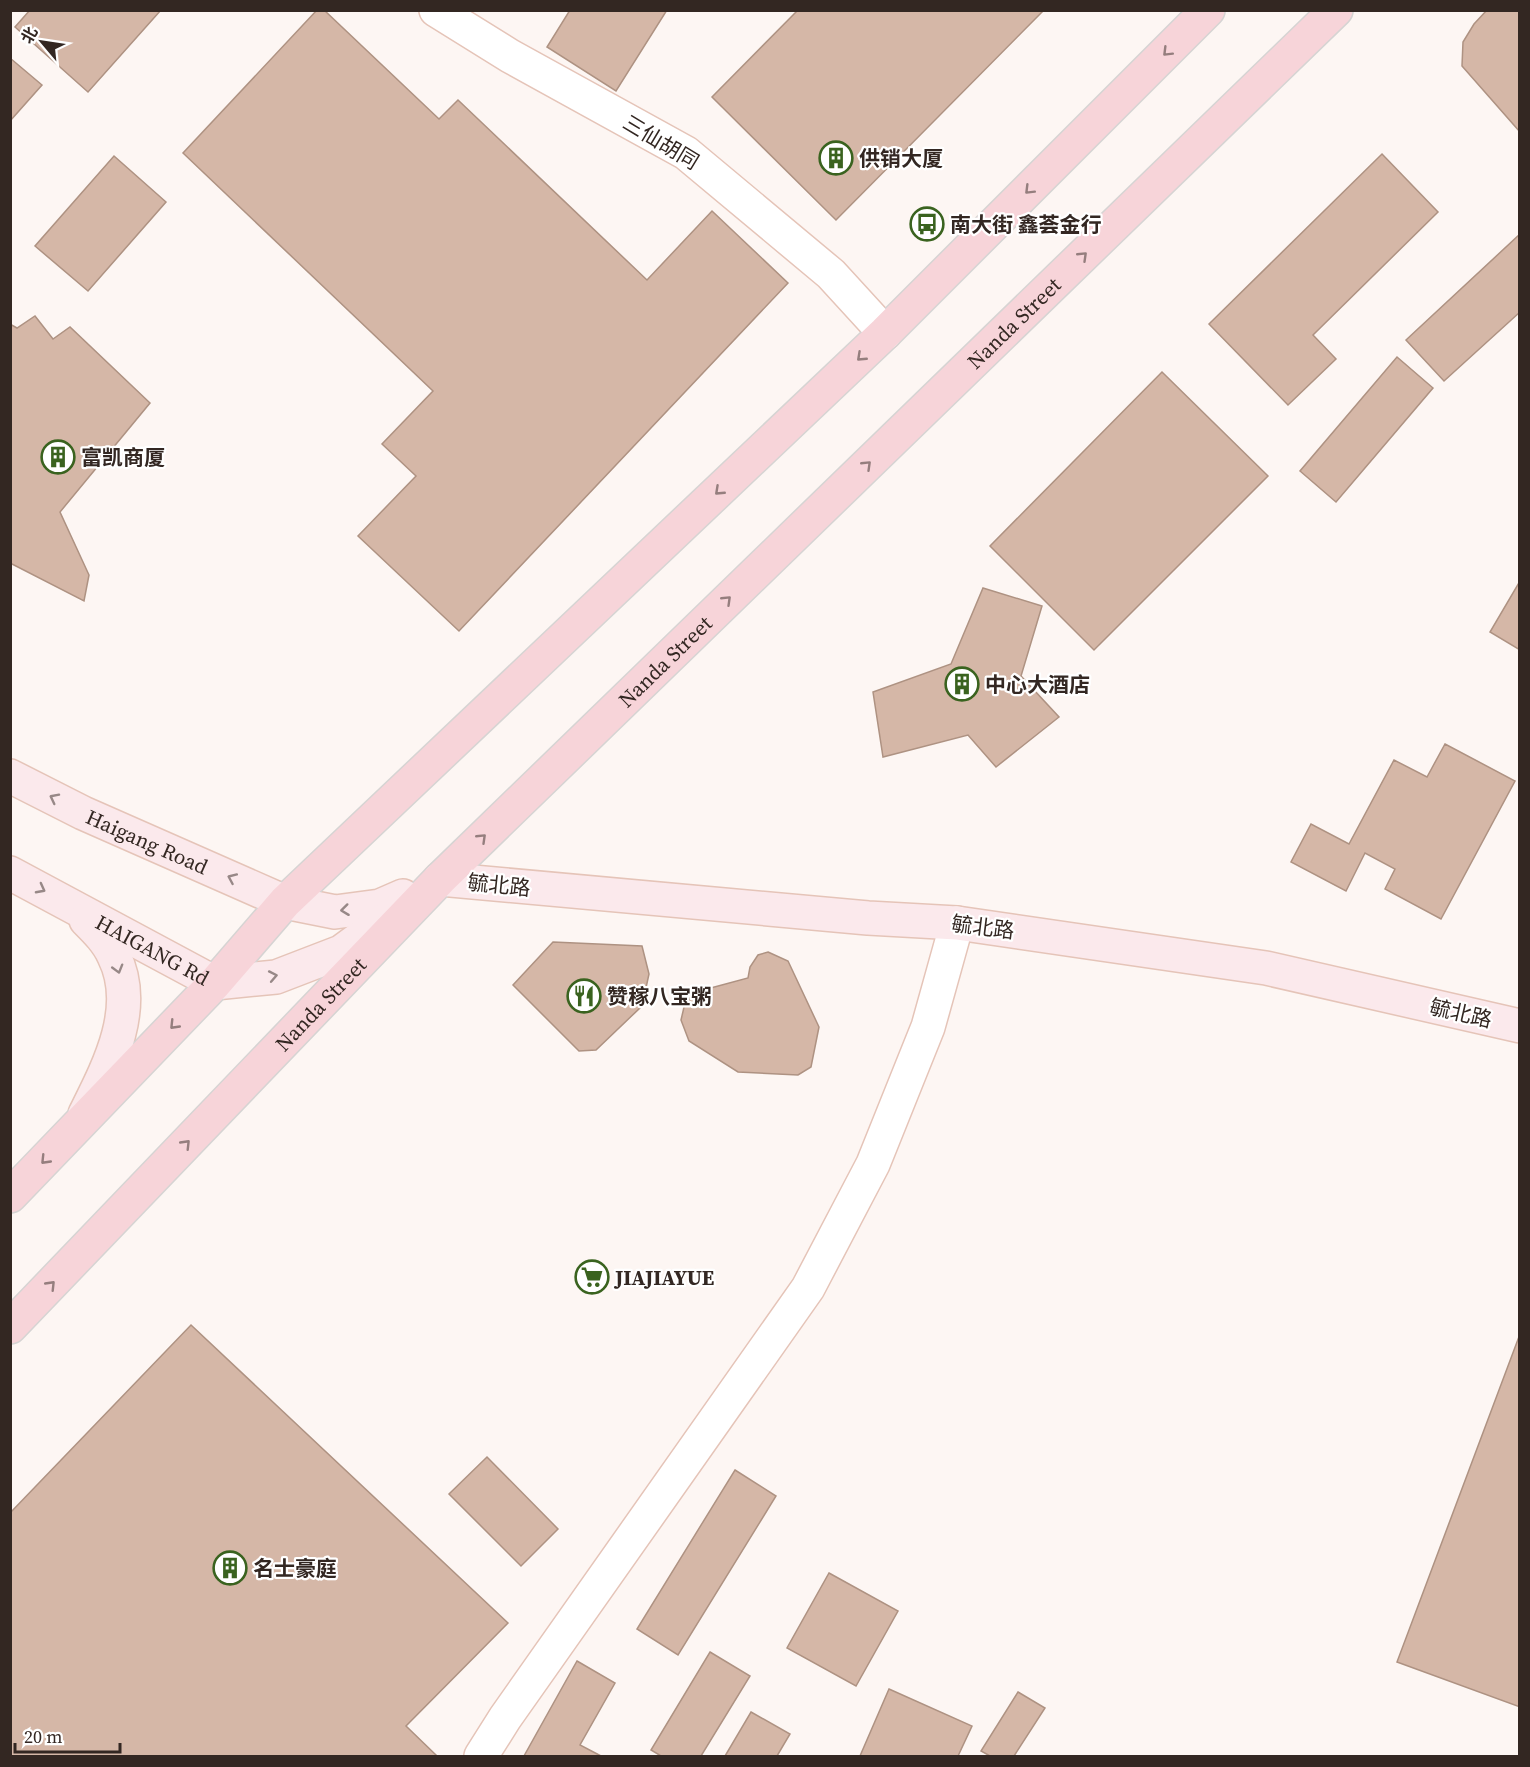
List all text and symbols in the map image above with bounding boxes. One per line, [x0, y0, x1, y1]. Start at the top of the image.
north arrow [12, 12, 72, 72]
text: 北 [15, 22, 42, 47]
one-way arrow [1163, 44, 1174, 55]
street label: 三仙胡同 [618, 108, 704, 176]
building icon: 供销大厦 [818, 140, 854, 176]
place label: 供销大厦 [859, 144, 943, 173]
one-way arrow [1025, 183, 1036, 193]
bus stop icon: 南大街 鑫荟金行 [909, 206, 945, 242]
place label: 南大街 鑫荟金行 [950, 210, 1102, 239]
one-way arrow [1075, 252, 1086, 263]
street label: Nanda Street [960, 270, 1067, 375]
one-way arrow [857, 349, 868, 360]
building icon: 富凯商厦 [40, 439, 76, 475]
place label: 富凯商厦 [81, 443, 165, 472]
one-way arrow [860, 461, 871, 472]
one-way arrow [716, 484, 726, 495]
one-way arrow [720, 597, 731, 608]
street label: Nanda Street [611, 609, 718, 713]
building icon: 中心大酒店 [944, 666, 980, 702]
place label: 中心大酒店 [985, 670, 1090, 699]
one-way arrow [50, 794, 60, 805]
street label: Haigang Road [82, 802, 213, 881]
one-way arrow [474, 835, 485, 846]
street label: 毓北路 [466, 867, 532, 903]
one-way arrow [227, 874, 238, 886]
one-way arrow [35, 882, 46, 893]
one-way arrow [341, 904, 350, 916]
street label: HAIGANG Rd [91, 907, 215, 992]
street label: 毓北路 [950, 909, 1016, 945]
street label: Nanda Street [268, 950, 372, 1057]
one-way arrow [111, 964, 124, 974]
one-way arrow [267, 970, 277, 983]
restaurant icon: 赞稼八宝粥 [566, 978, 602, 1014]
place label: 赞稼八宝粥 [607, 982, 712, 1011]
street label: 毓北路 [1427, 992, 1495, 1034]
one-way arrow [170, 1019, 181, 1029]
one-way arrow [179, 1141, 190, 1151]
one-way arrow [42, 1152, 53, 1163]
supermarket icon: JIAJIAYUE [574, 1259, 610, 1295]
place label: JIAJIAYUE [613, 1263, 714, 1292]
one-way arrow [44, 1282, 55, 1292]
building icon: 名士豪庭 [212, 1550, 248, 1586]
place label: 名士豪庭 [253, 1554, 337, 1583]
scale bar [15, 1716, 120, 1754]
text: 20 m [24, 1724, 62, 1749]

